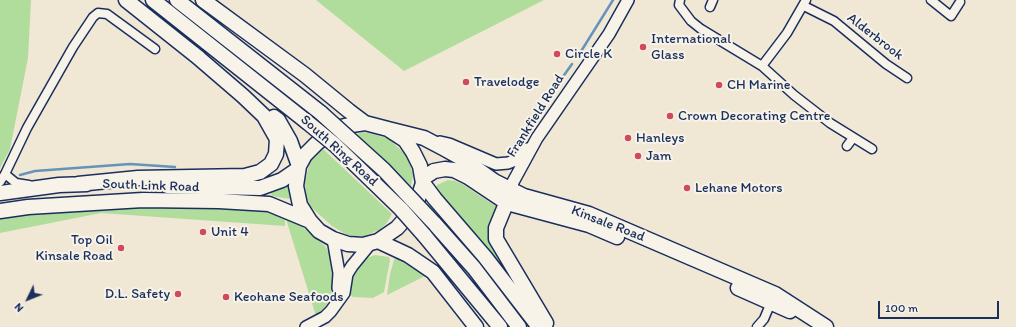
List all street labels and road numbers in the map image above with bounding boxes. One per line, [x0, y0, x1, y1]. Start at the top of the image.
street label: Alderbrook [844, 10, 906, 64]
street label: Frankfield Road [504, 71, 568, 161]
street label: South Ring Road [297, 112, 381, 190]
street label: South Link Road [102, 176, 200, 196]
street label: Kinsale Road [569, 202, 647, 246]

